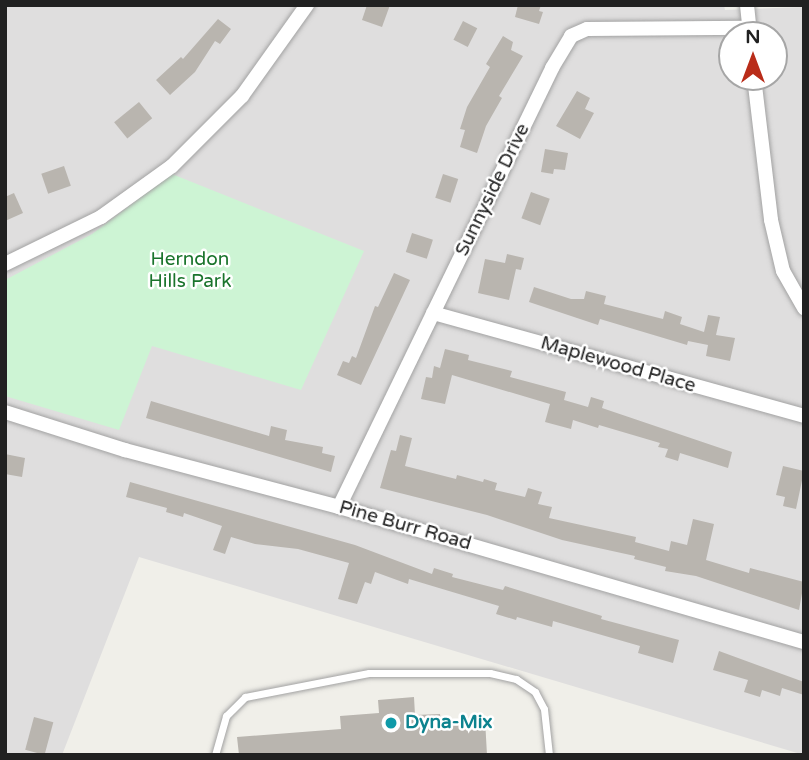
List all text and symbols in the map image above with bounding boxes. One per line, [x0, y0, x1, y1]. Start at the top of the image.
north arrow [718, 21, 788, 91]
text: N [745, 26, 761, 48]
street label: Sunnyside Drive [451, 120, 535, 260]
park label: Herndon Hills Park [149, 249, 231, 293]
street label: Maplewood Place [538, 332, 698, 398]
street label: Pine Burr Road [336, 496, 474, 556]
place label: Dyna-Mix [405, 712, 493, 734]
marker: Dyna-Mix [383, 715, 399, 731]

